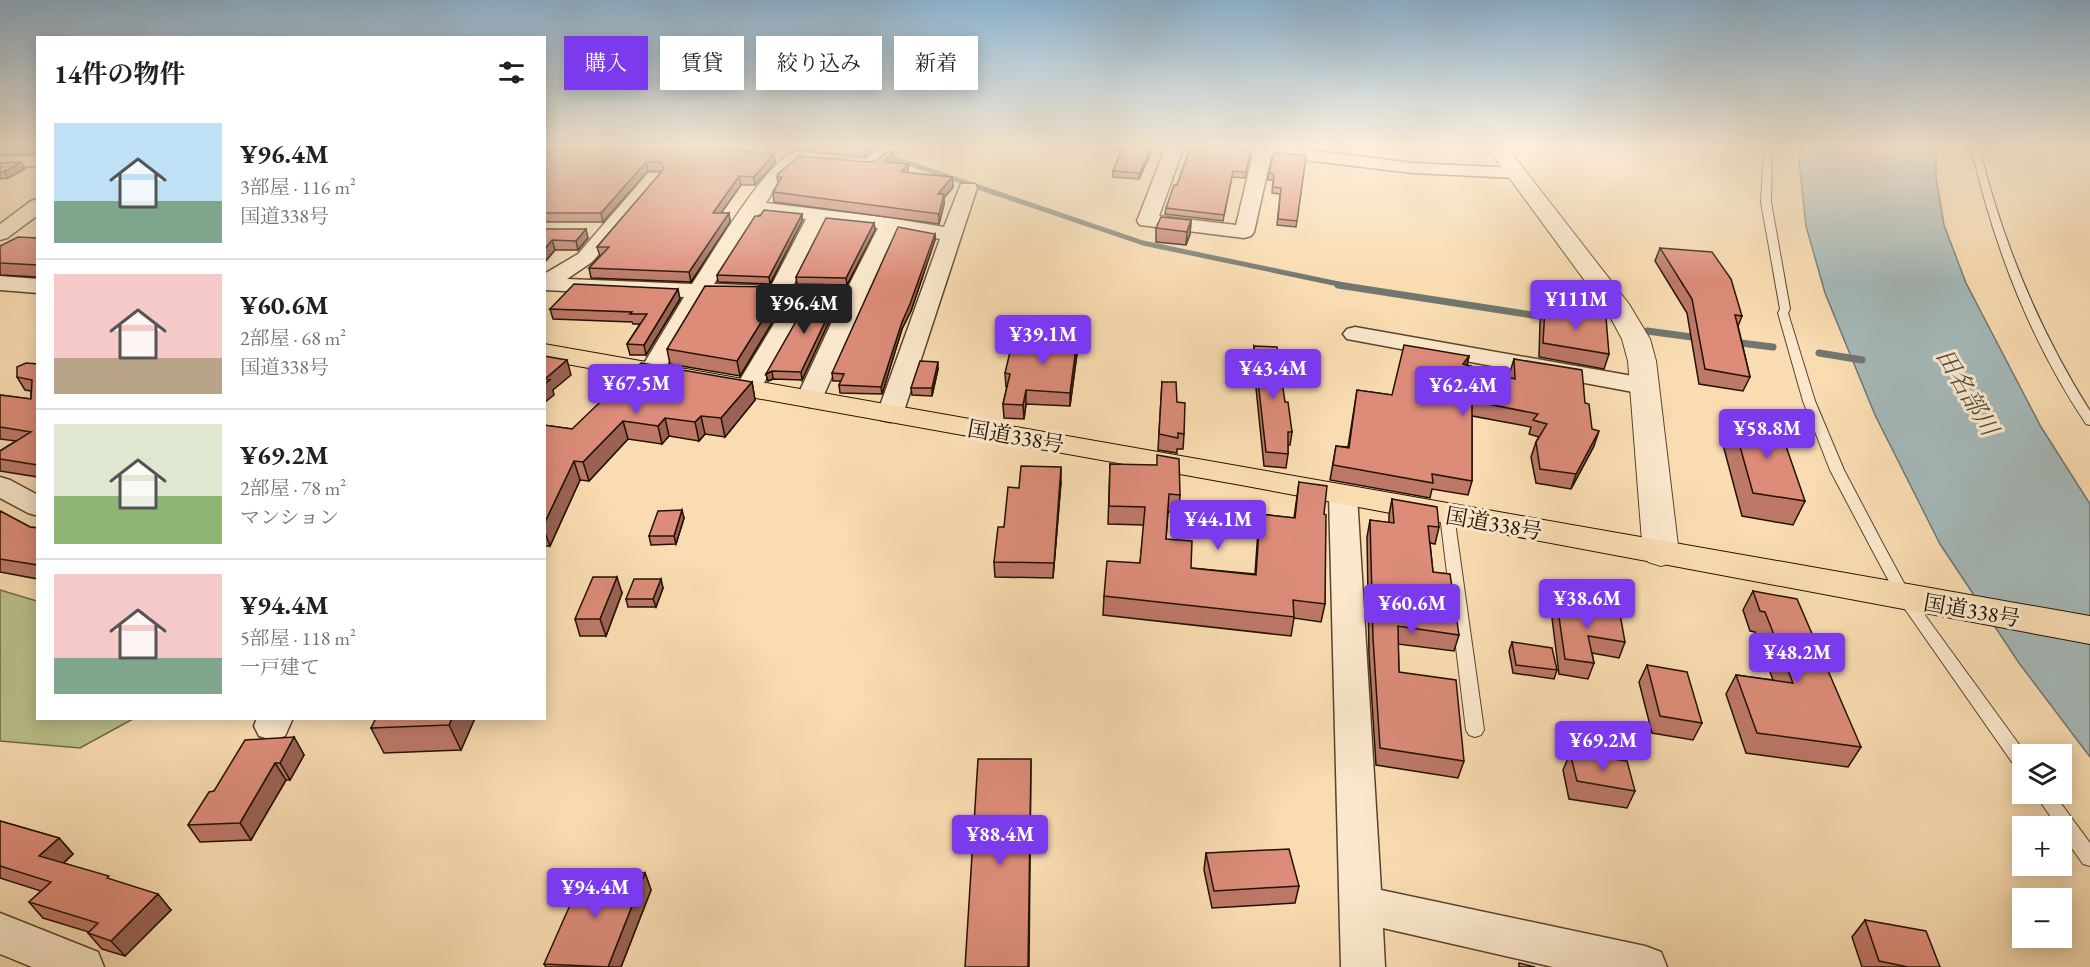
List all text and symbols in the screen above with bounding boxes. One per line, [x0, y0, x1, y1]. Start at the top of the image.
chip: 購入 [564, 36, 648, 90]
chip: 賃貸 [660, 36, 744, 90]
chip: 絞り込み [756, 36, 882, 90]
chip: 新着 [894, 36, 978, 90]
icon: filters [495, 56, 528, 89]
text: 14件の物件 [54, 57, 186, 91]
text: ¥96.4M [240, 137, 329, 171]
icon: home [102, 147, 174, 219]
text: 3部屋 · 116 m² [240, 174, 356, 200]
text: 国道338号 [240, 203, 329, 229]
pin: ¥111M [1534, 280, 1618, 331]
pin: ¥96.4M [755, 284, 853, 335]
text: ¥111M [1544, 286, 1608, 312]
text: ¥60.6M [240, 288, 329, 322]
text: ¥96.4M [770, 290, 838, 316]
icon: home [102, 298, 174, 370]
pin: ¥39.1M [994, 315, 1092, 366]
text: ¥39.1M [1009, 321, 1077, 347]
text: 2部屋 · 68 m² [240, 325, 346, 351]
water label: 田名部川 [1929, 343, 2007, 443]
pin: ¥43.4M [1224, 349, 1322, 400]
text: 国道338号 [240, 354, 329, 380]
text: ¥43.4M [1239, 355, 1307, 381]
pin: ¥67.5M [587, 364, 685, 415]
pin: ¥62.4M [1414, 366, 1512, 417]
text: ¥67.5M [602, 370, 670, 396]
text: ¥62.4M [1429, 372, 1497, 398]
pin: ¥58.8M [1718, 409, 1816, 460]
street label: 国道338号 [965, 414, 1067, 459]
text: ¥58.8M [1733, 415, 1801, 441]
text: ¥69.2M [240, 438, 329, 472]
icon: home [102, 448, 174, 520]
text: 2部屋 · 78 m² [240, 475, 346, 501]
pin: ¥44.1M [1169, 500, 1267, 551]
street label: 国道338号 [1443, 501, 1545, 546]
text: マンション [240, 504, 339, 530]
text: ¥44.1M [1184, 506, 1252, 532]
pin: ¥38.6M [1538, 579, 1636, 630]
pin: ¥60.6M [1363, 584, 1461, 635]
text: ¥38.6M [1553, 585, 1621, 611]
text: ¥94.4M [240, 588, 329, 622]
street label: 国道338号 [1921, 588, 2023, 633]
text: ¥60.6M [1378, 590, 1446, 616]
icon: home [102, 598, 174, 670]
text: 5部屋 · 118 m² [240, 625, 356, 651]
pin: ¥48.2M [1748, 633, 1846, 684]
text: ¥48.2M [1763, 639, 1831, 665]
text: 一戸建て [240, 654, 320, 680]
pin: ¥69.2M [1554, 721, 1652, 772]
text: ¥69.2M [1569, 727, 1637, 753]
map controls [2012, 744, 2072, 948]
button: layers [2012, 744, 2072, 804]
pin: ¥88.4M [951, 815, 1049, 866]
button: + [2012, 816, 2072, 876]
text: ¥88.4M [966, 821, 1034, 847]
pin: ¥94.4M [546, 868, 644, 919]
text: ¥94.4M [561, 874, 629, 900]
button: − [2012, 888, 2072, 948]

